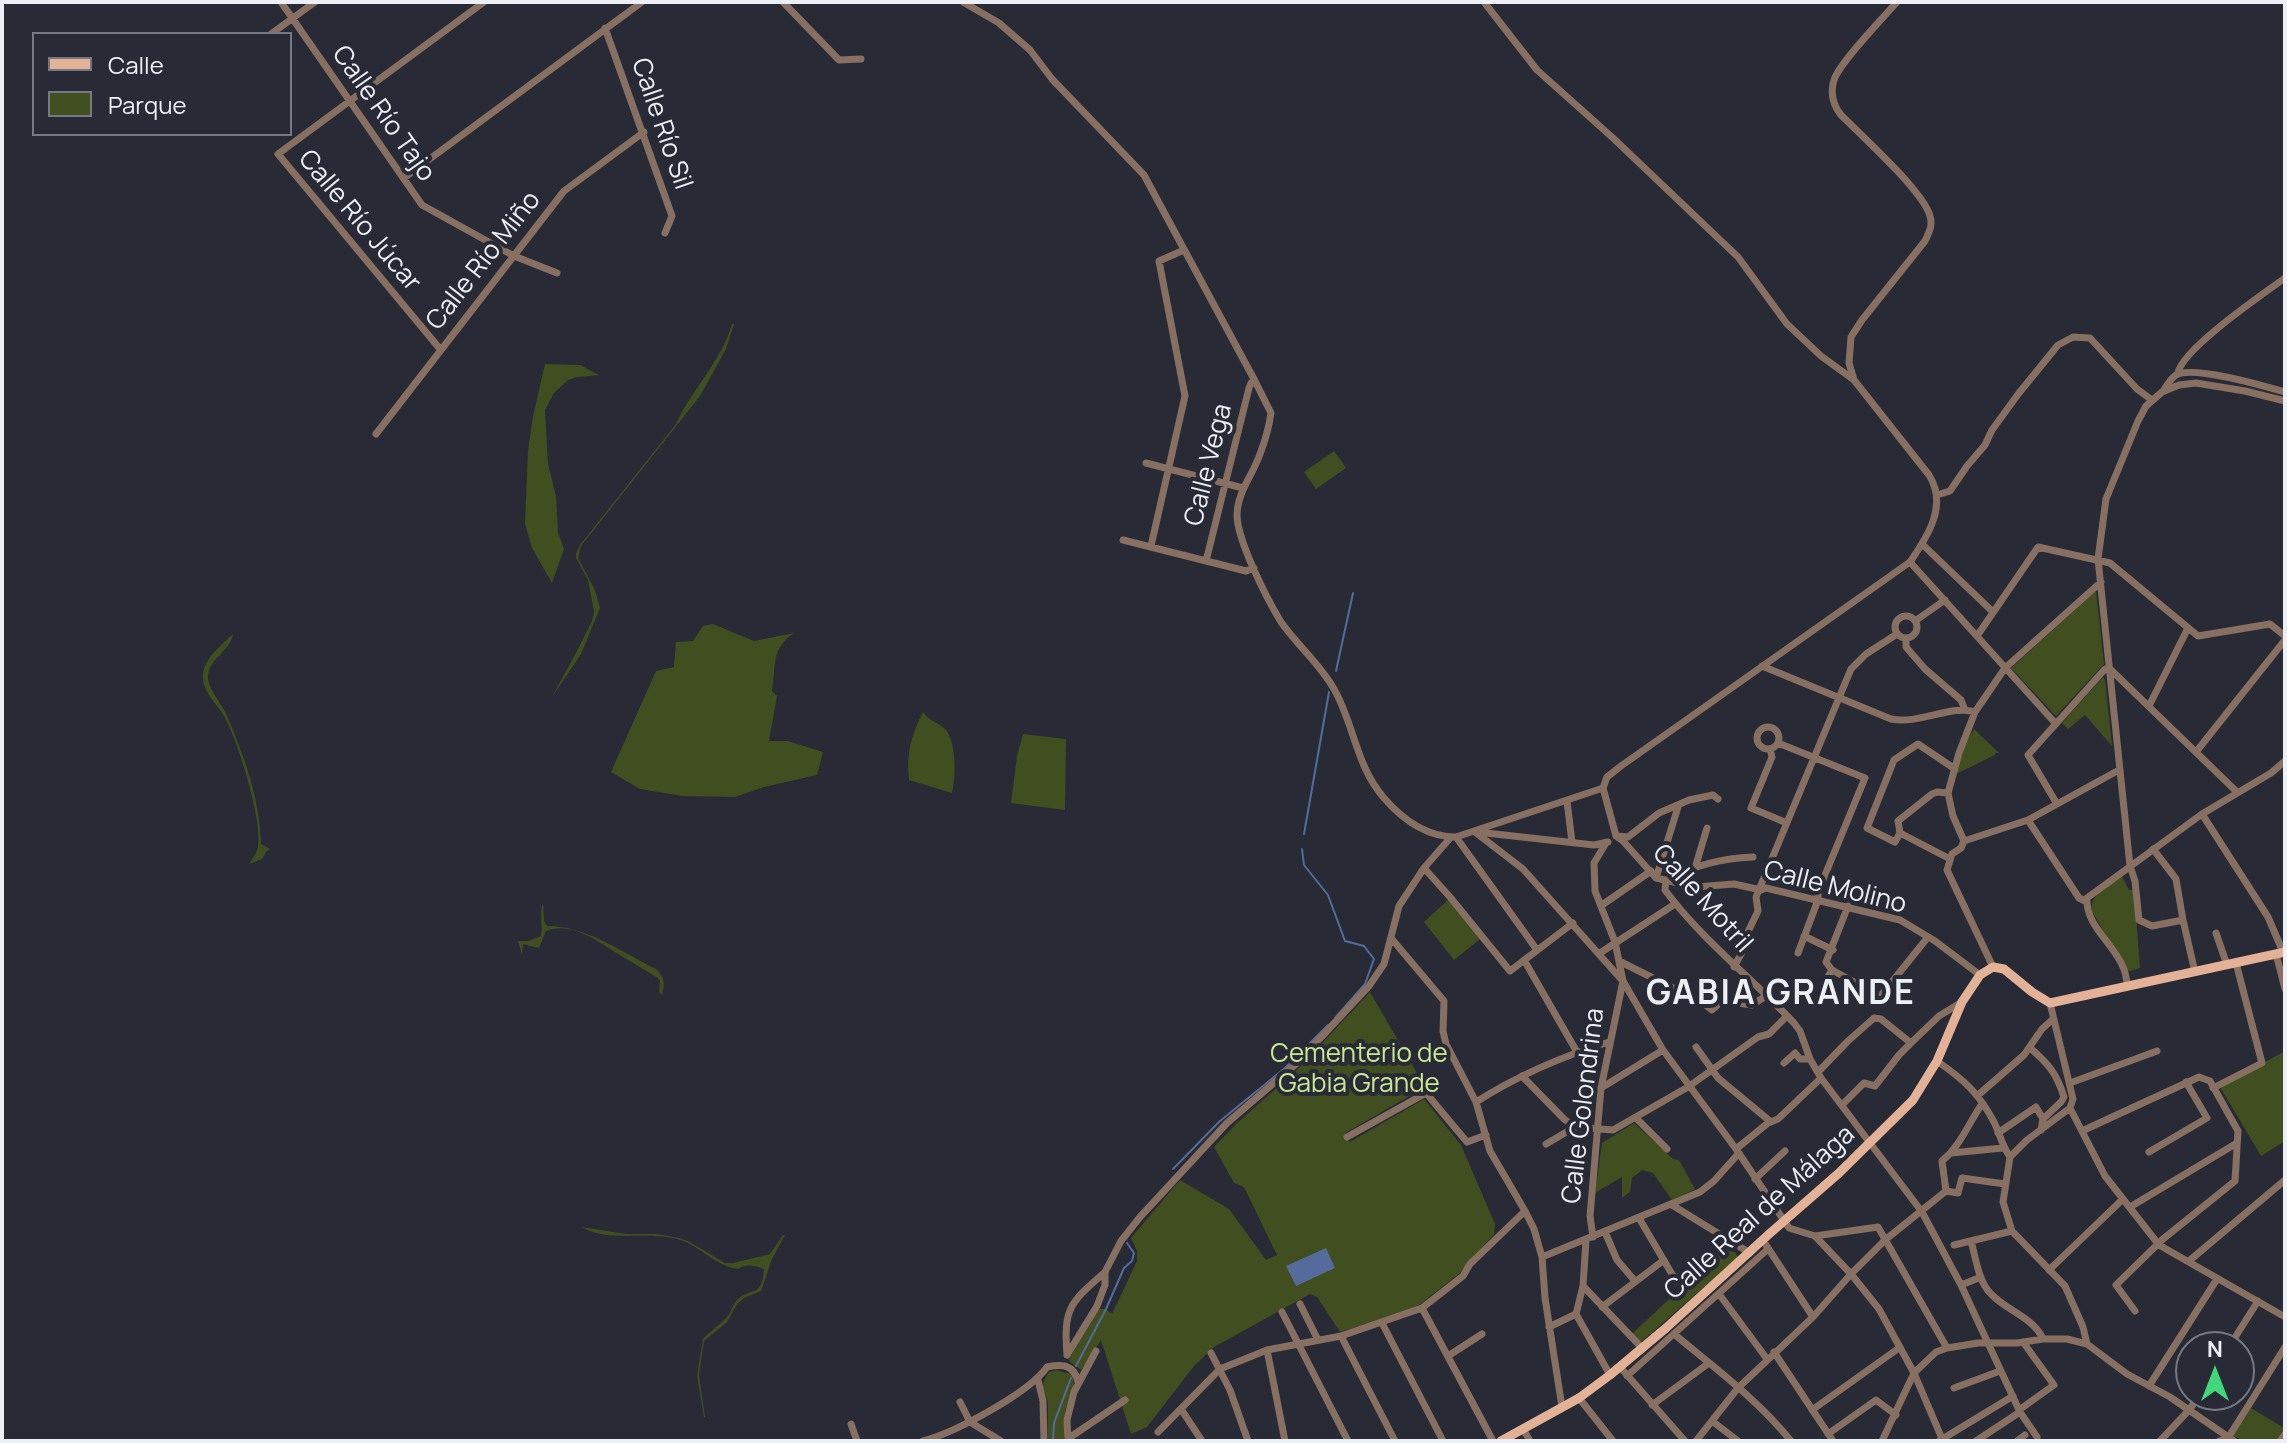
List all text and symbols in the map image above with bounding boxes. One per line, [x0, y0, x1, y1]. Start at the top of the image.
legend [32, 32, 292, 136]
street label: Calle Río Tajo [325, 40, 441, 188]
text: Calle [108, 48, 164, 81]
street label: Calle Río Sil [624, 54, 698, 194]
text: Parque [108, 88, 186, 121]
street label: Calle Río Júcar [291, 144, 427, 298]
street label: Calle Río Miño [420, 185, 548, 337]
street label: Calle Vega [1179, 401, 1239, 529]
street label: Calle Motril [1645, 838, 1759, 960]
street label: Calle Molino [1761, 855, 1909, 921]
district label: GABIA GRANDE [1646, 974, 1916, 1014]
street label: Calle Golondrina [1557, 1006, 1611, 1206]
park label: Cementerio de Gabia Grande [1270, 1039, 1448, 1100]
street label: Calle Real de Málaga [1658, 1119, 1862, 1307]
north arrow [2175, 1331, 2255, 1411]
text: N [2207, 1334, 2223, 1364]

